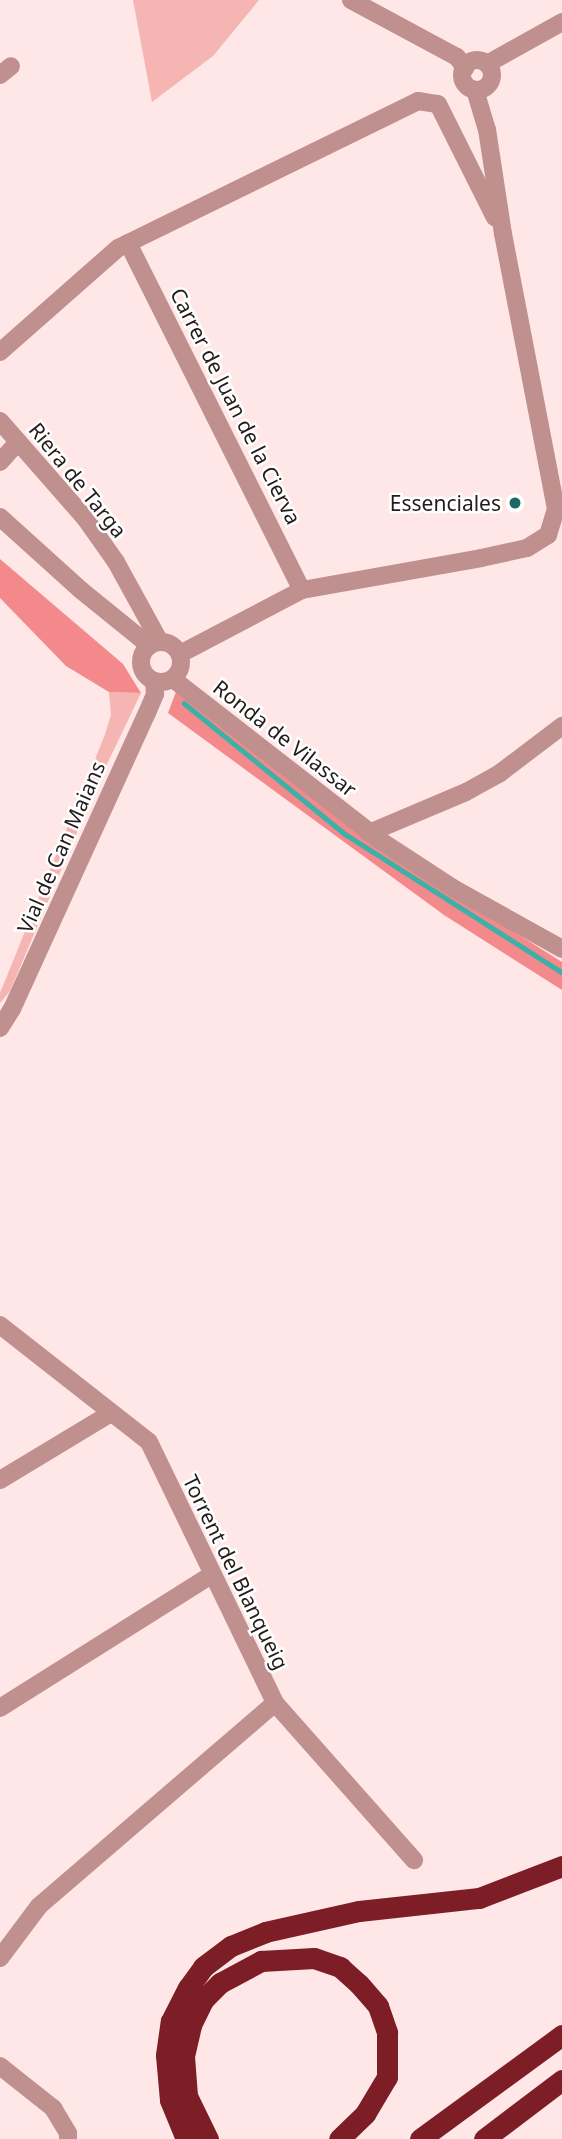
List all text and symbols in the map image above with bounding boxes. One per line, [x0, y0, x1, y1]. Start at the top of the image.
street label: Carrer de Juan de la Cierva [165, 284, 307, 528]
street label: Riera de Targa [24, 417, 132, 543]
place label: Essenciales [390, 490, 501, 516]
marker: Essenciales [507, 495, 523, 511]
street label: Ronda de Vilassar [208, 674, 362, 802]
street label: Vial de Can Maians [12, 757, 110, 937]
street label: Torrent del Blanqueig [178, 1471, 294, 1673]

